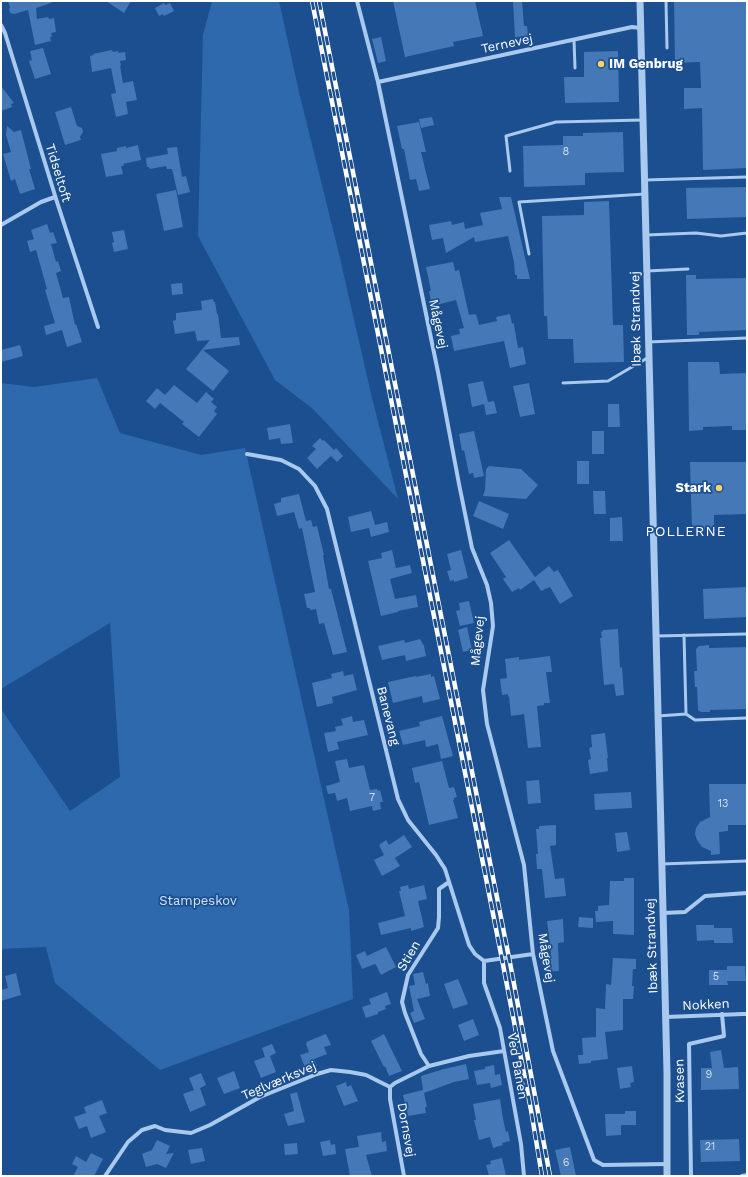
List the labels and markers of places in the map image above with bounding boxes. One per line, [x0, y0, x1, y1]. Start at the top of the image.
place label: IM Genbrug [609, 56, 683, 72]
marker: IM Genbrug [596, 59, 606, 69]
place label: Stark [676, 480, 711, 496]
marker: Stark [714, 483, 724, 493]

